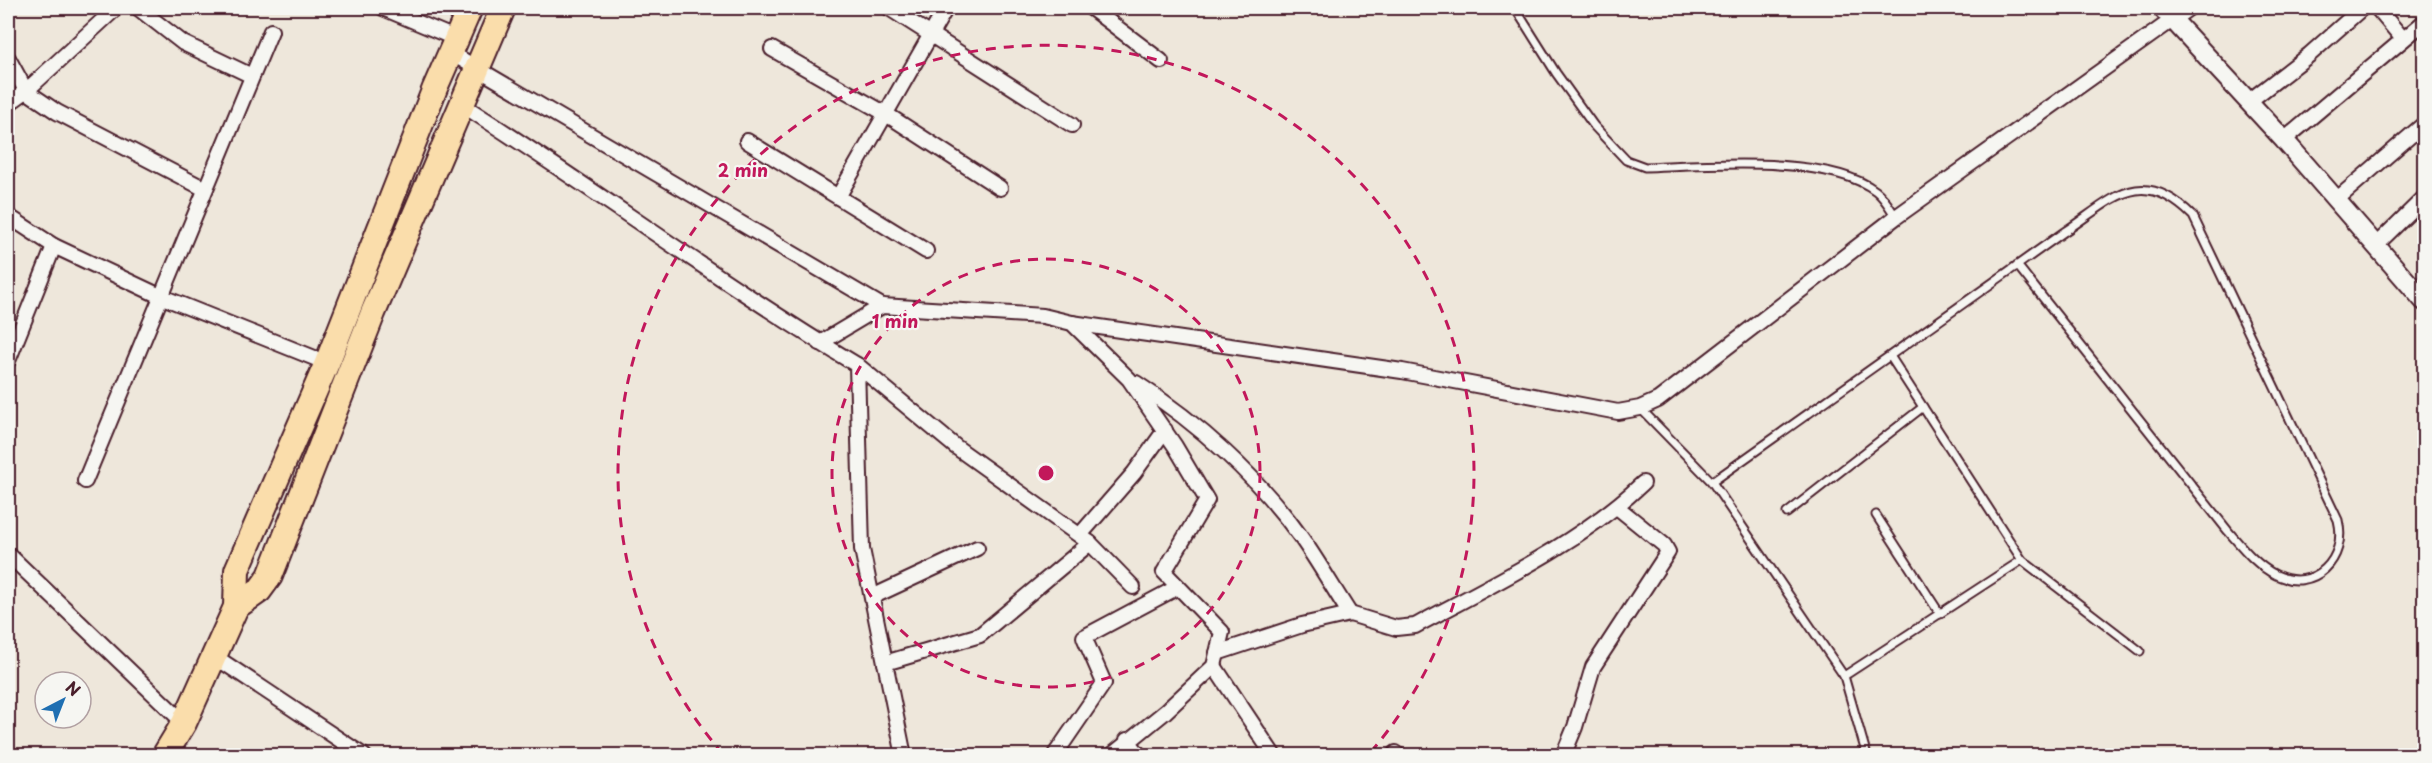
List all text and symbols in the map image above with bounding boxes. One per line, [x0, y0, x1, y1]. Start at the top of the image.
text: 2 min [718, 156, 768, 183]
text: 1 min [872, 307, 918, 334]
centre of rings [1036, 463, 1056, 483]
north arrow [33, 670, 93, 730]
text: N [61, 675, 86, 701]

